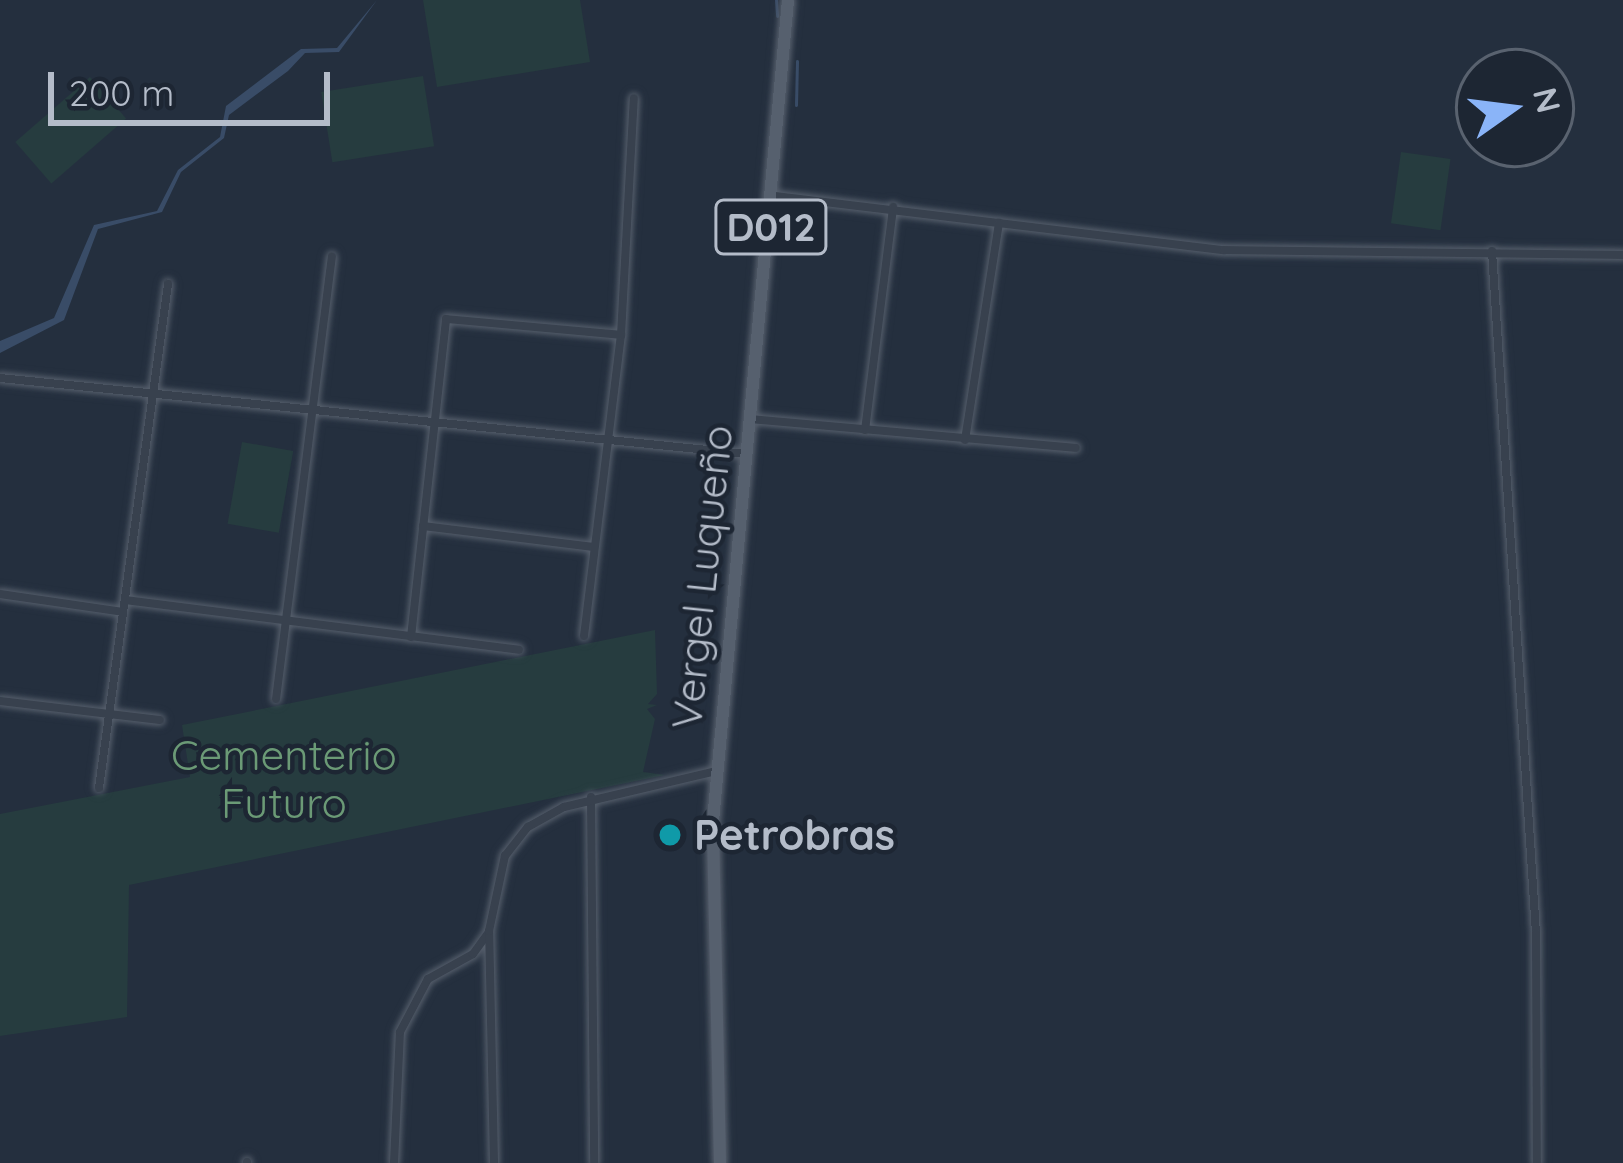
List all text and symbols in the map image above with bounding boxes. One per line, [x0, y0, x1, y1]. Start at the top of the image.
scale bar [54, 48, 336, 122]
north arrow [1455, 48, 1575, 168]
text: 200 m [69, 70, 174, 115]
text: N [1525, 83, 1570, 117]
road number: D012 [714, 194, 828, 260]
street label: Vergel Luqueño [661, 422, 743, 732]
park label: Cementerio Futuro [171, 730, 397, 828]
place label: Petrobras [694, 810, 895, 860]
marker: Petrobras [657, 822, 683, 848]

